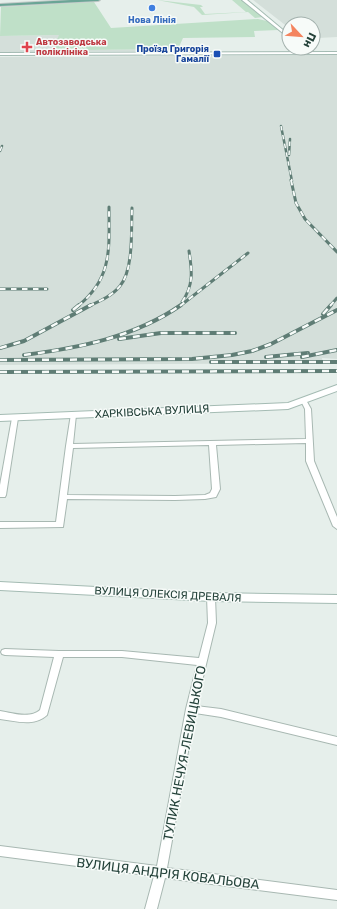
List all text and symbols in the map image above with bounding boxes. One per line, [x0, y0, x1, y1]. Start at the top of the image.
marker: Нова Лінія [147, 3, 157, 13]
place label: Нова Лінія [128, 15, 176, 25]
north arrow [281, 16, 321, 56]
text: Пн [300, 30, 319, 50]
place label: Автозаводська поліклініка [36, 37, 107, 57]
marker: Автозаводська поліклініка [21, 41, 33, 53]
place label: Проїзд Григорія Гамалії [136, 44, 209, 64]
marker: Проїзд Григорія Гамалії [212, 49, 222, 59]
street label: ХАРКІВСЬКА ВУЛИЦЯ [94, 402, 210, 421]
street label: ВУЛИЦЯ ОЛЕКСІЯ ДРЕВАЛЯ [94, 584, 242, 605]
street label: ТУПИК НЕЧУЯ-ЛЕВИЦЬКОГО [160, 664, 209, 842]
street label: ВУЛИЦЯ АНДРІЯ КОВАЛЬОВА [76, 855, 261, 892]

